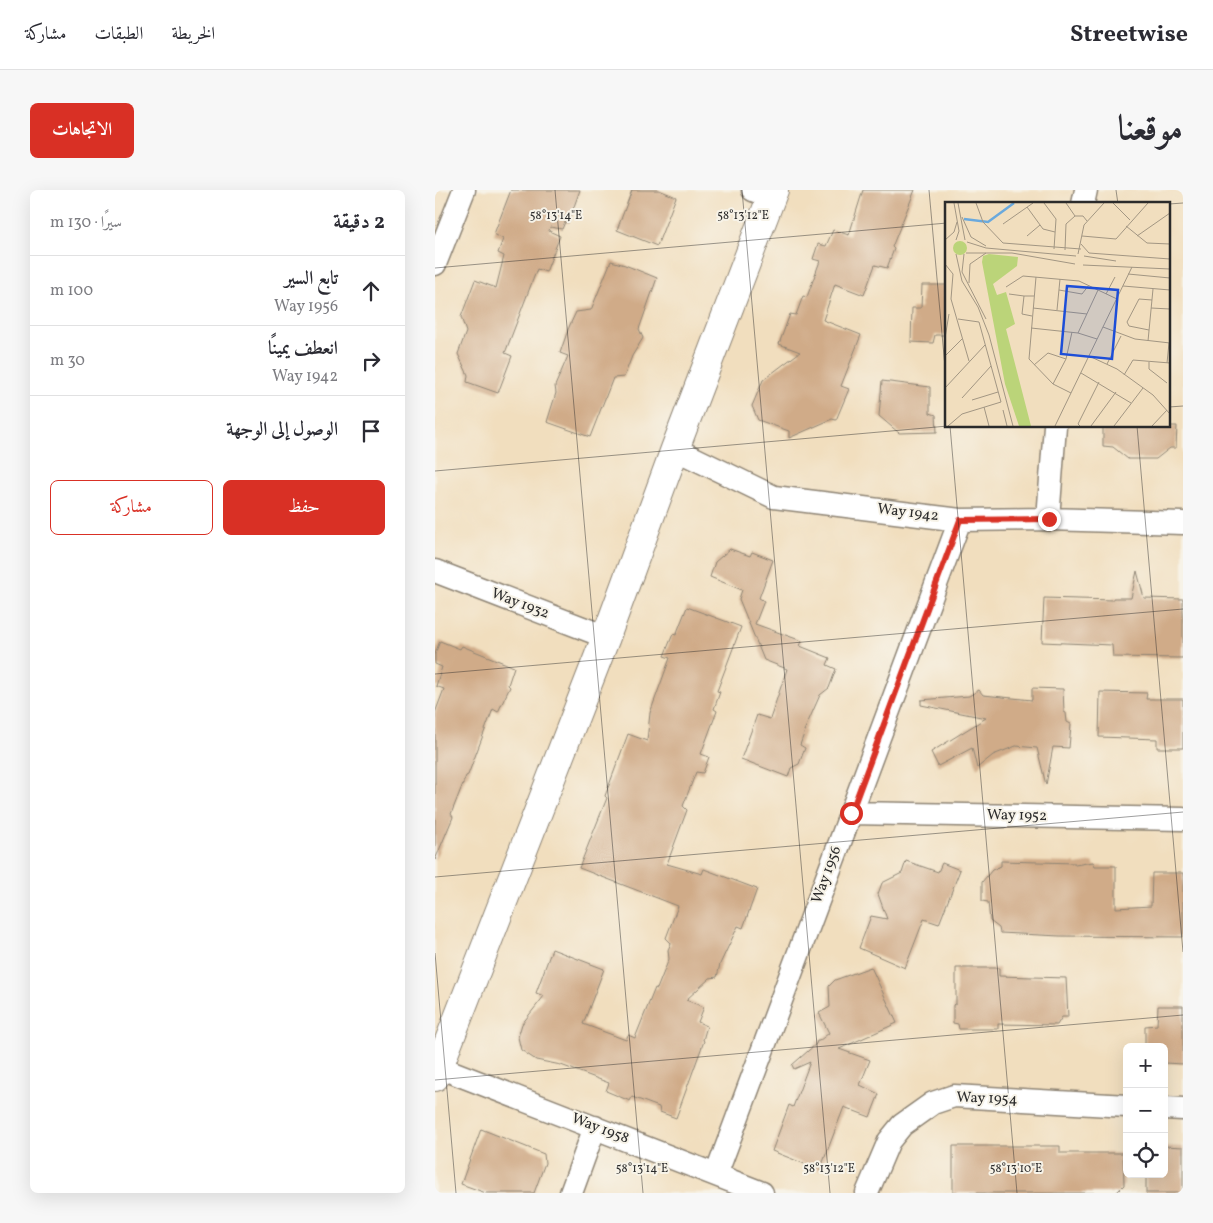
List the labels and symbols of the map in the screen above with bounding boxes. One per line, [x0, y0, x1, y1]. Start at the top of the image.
inset map [945, 202, 1171, 428]
text: 58°13'14"E [530, 208, 582, 224]
text: 58°13'12"E [717, 208, 769, 224]
street label: Way 1942 [876, 499, 940, 527]
route end [1038, 508, 1061, 531]
street label: Way 1932 [488, 583, 552, 625]
route start [840, 802, 863, 825]
street label: Way 1952 [987, 805, 1047, 827]
street label: Way 1956 [807, 843, 847, 907]
street label: Way 1954 [956, 1087, 1018, 1111]
street label: Way 1958 [568, 1108, 632, 1150]
text: 58°13'14"E [616, 1161, 668, 1177]
text: 58°13'12"E [803, 1161, 855, 1177]
text: 58°13'10"E [990, 1161, 1042, 1177]

